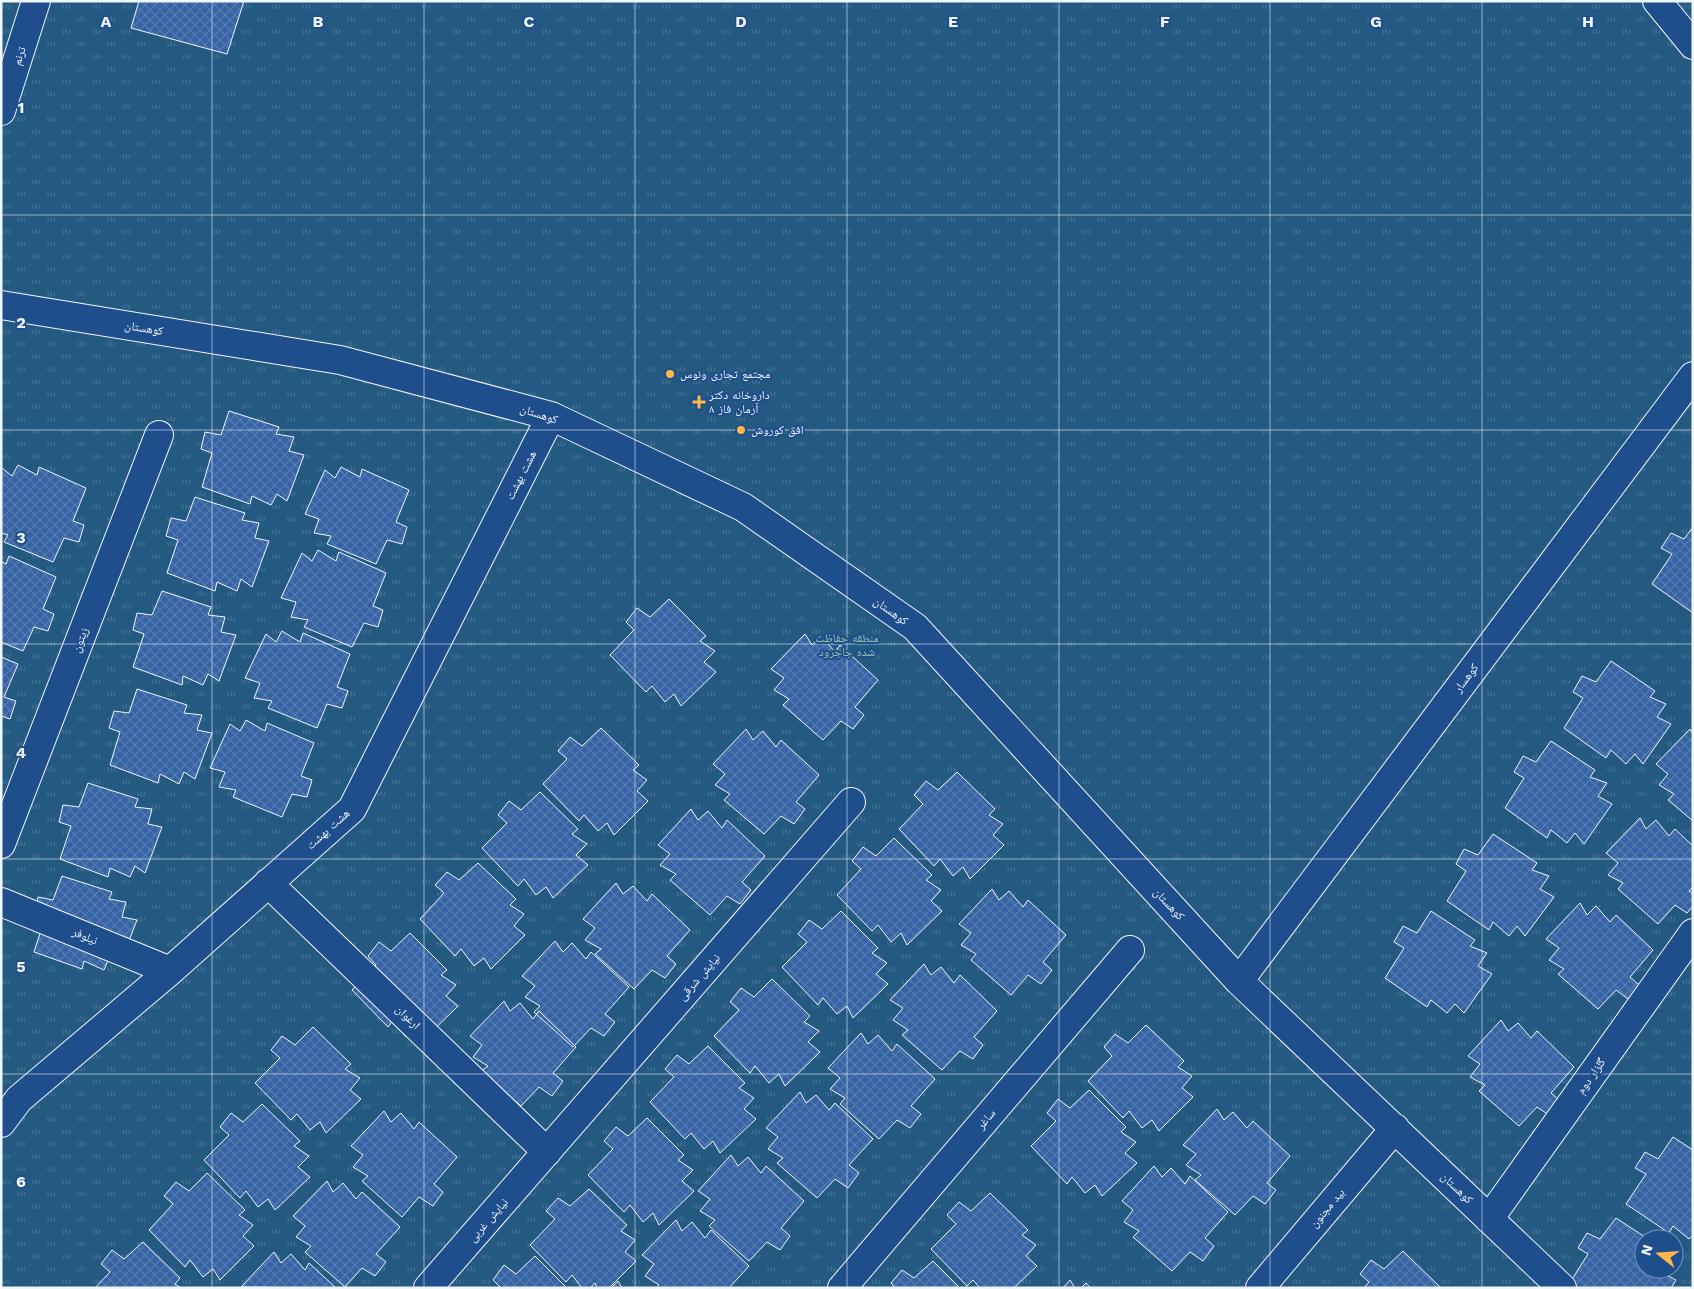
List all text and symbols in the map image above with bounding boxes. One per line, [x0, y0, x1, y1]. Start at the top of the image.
text: A [101, 12, 112, 31]
text: B [313, 12, 324, 31]
text: C [524, 12, 535, 31]
text: D [735, 12, 747, 31]
text: E [948, 12, 958, 31]
text: F [1160, 12, 1170, 31]
text: G [1370, 12, 1382, 31]
text: H [1582, 12, 1594, 31]
street label: ترنم [9, 45, 30, 67]
text: 1 [18, 98, 24, 117]
text: 2 [16, 313, 26, 332]
street label: کوهستان [124, 318, 164, 338]
place label: مجتمع تجاری ونوس [680, 367, 771, 381]
marker: مجتمع تجاری ونوس [664, 368, 676, 380]
place label: داروخانه دکتر آرمان فاز ۸ [708, 388, 770, 416]
marker: داروخانه دکتر آرمان فاز ۸ [693, 396, 705, 408]
street label: کوهستان [518, 401, 560, 427]
place label: افق کوروش [751, 423, 804, 437]
marker: افق کوروش [735, 424, 747, 436]
street label: هشت بهشت [503, 448, 540, 502]
text: 3 [16, 528, 26, 547]
street label: کوهستان [871, 594, 911, 628]
street label: زیتون [69, 625, 91, 655]
park label: منطقه حفاظت شده جاجرود [815, 631, 879, 659]
street label: کوهسار [1450, 661, 1481, 696]
text: 4 [16, 743, 26, 762]
street label: هشت بهشت [303, 806, 353, 852]
street label: کوهستان [1151, 885, 1187, 923]
street label: نیلوفر [69, 924, 100, 948]
street label: نیایش شرقی [675, 951, 723, 1003]
text: 5 [16, 957, 26, 976]
street label: ارغوان [393, 1002, 423, 1032]
street label: گلزار دوم [1574, 1055, 1609, 1097]
street label: ساغر [973, 1106, 998, 1133]
street label: کوهستان [1438, 1169, 1476, 1207]
text: 6 [16, 1172, 26, 1191]
street label: بید مجنون [1307, 1185, 1348, 1231]
street label: نیایش غربی [465, 1195, 511, 1245]
north arrow [1634, 1229, 1684, 1279]
text: N [1637, 1243, 1656, 1257]

